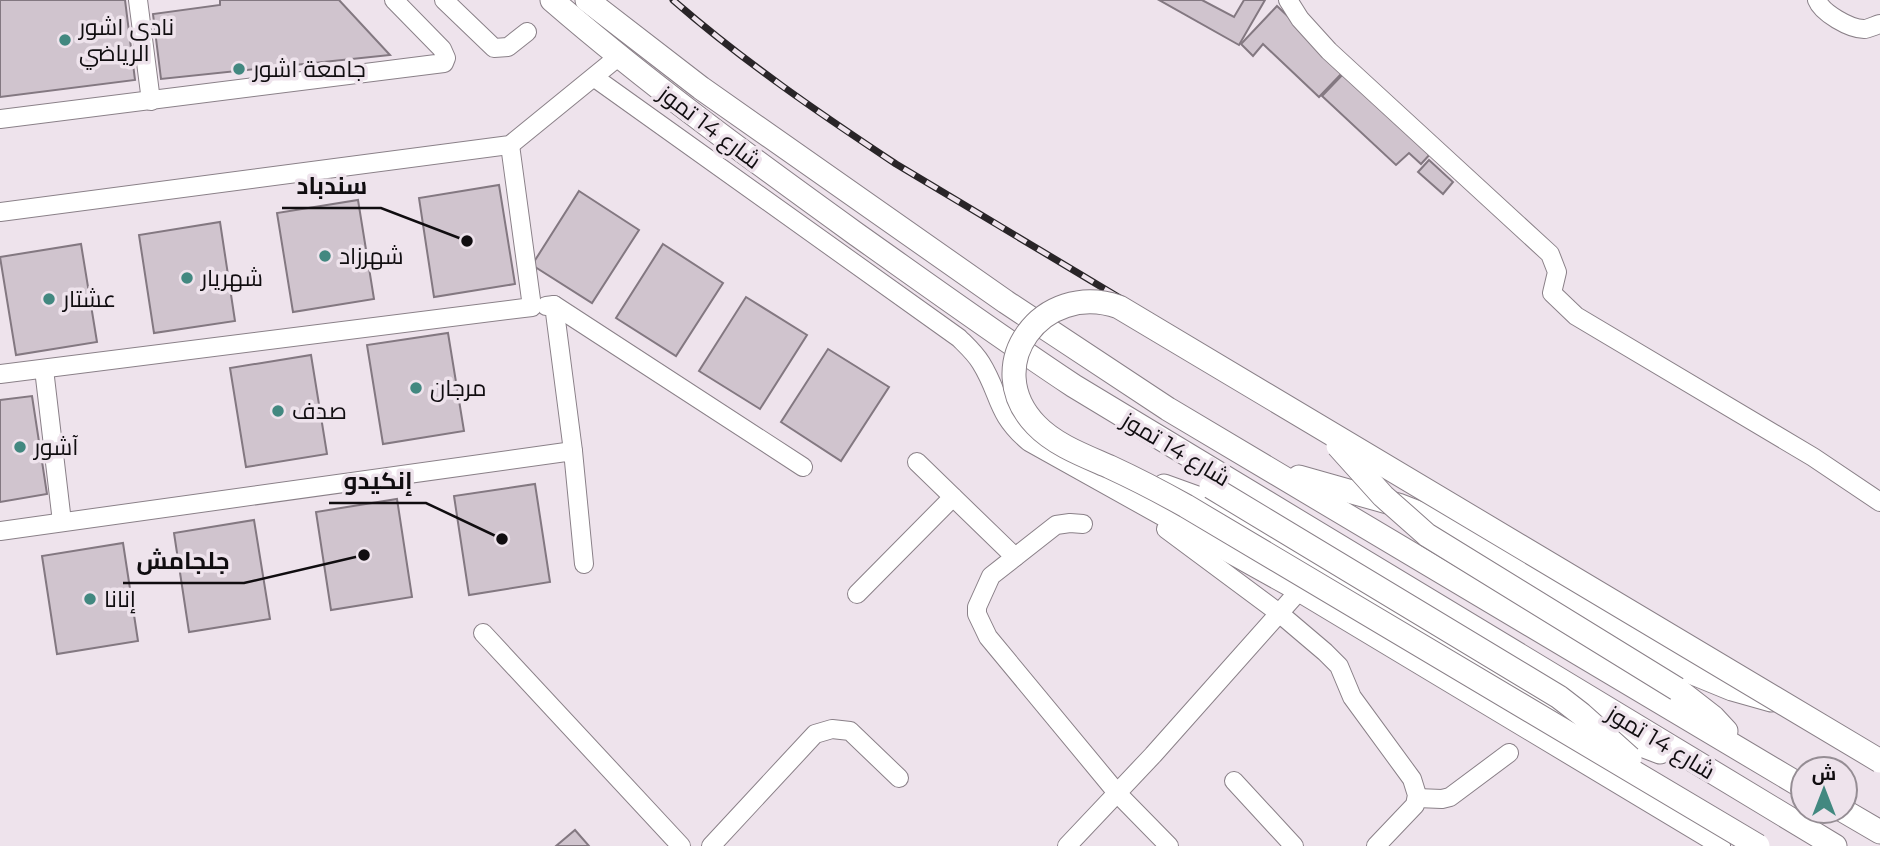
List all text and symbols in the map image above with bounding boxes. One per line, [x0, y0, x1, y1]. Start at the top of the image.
place label: نادي اشور الرياضي [77, 13, 174, 70]
marker: نادي اشور الرياضي [57, 32, 73, 48]
place label: جامعة اشور [251, 55, 366, 83]
marker: جامعة اشور [231, 61, 247, 77]
street label: شارع 14 تموز [650, 78, 767, 176]
callout: سندباد [282, 163, 381, 208]
text: سندباد [297, 171, 367, 200]
place label: شهرزاد [339, 242, 403, 270]
marker: شهرزاد [317, 248, 333, 264]
place label: شهريار [199, 264, 263, 292]
marker: شهريار [179, 270, 195, 286]
place label: عشتار [61, 285, 116, 313]
marker: عشتار [41, 291, 57, 307]
place label: مرجان [430, 374, 487, 402]
marker: مرجان [408, 380, 424, 396]
place label: صدف [292, 397, 347, 425]
marker: صدف [270, 403, 286, 419]
street label: شارع 14 تموز [1114, 405, 1235, 494]
place label: آشور [32, 433, 79, 461]
marker: آشور [12, 439, 28, 455]
callout: إنكيدو [329, 458, 426, 503]
text: إنكيدو [344, 466, 412, 496]
callout: جلجامش [123, 538, 244, 583]
text: جلجامش [136, 546, 230, 575]
place label: إنانا [104, 585, 136, 614]
marker: إنانا [82, 591, 98, 607]
street label: شارع 14 تموز [1599, 698, 1720, 787]
north arrow [1789, 755, 1859, 825]
text: ش [1812, 762, 1836, 785]

